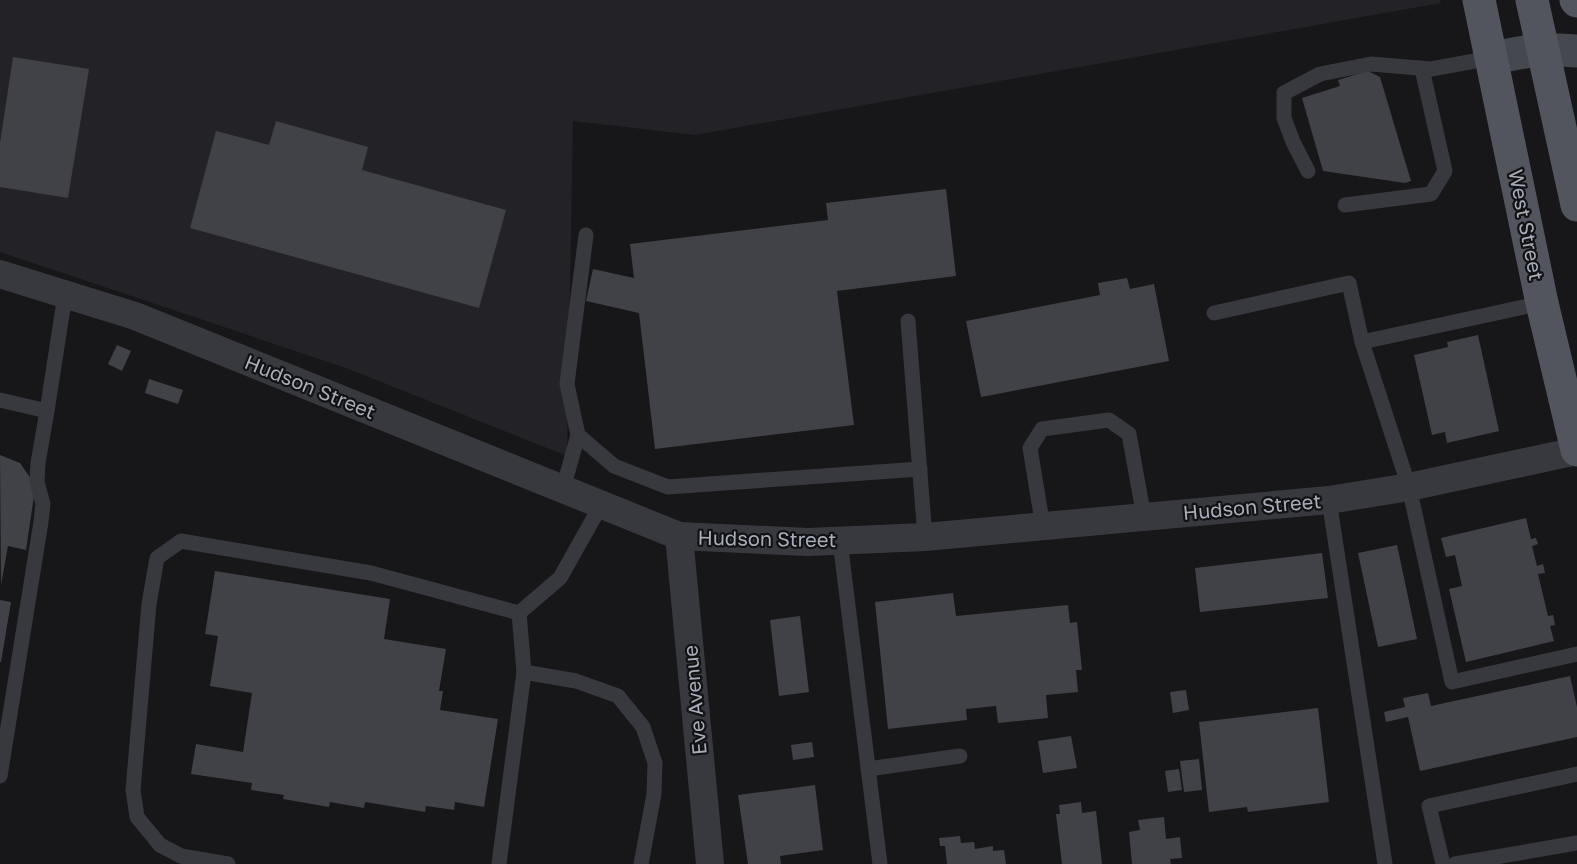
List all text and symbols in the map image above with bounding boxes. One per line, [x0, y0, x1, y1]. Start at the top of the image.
street label: West Street [1504, 167, 1550, 282]
street label: Hudson Street [242, 349, 379, 423]
street label: Hudson Street [1182, 488, 1322, 524]
street label: Hudson Street [697, 525, 837, 551]
street label: Eve Avenue [677, 644, 711, 756]

